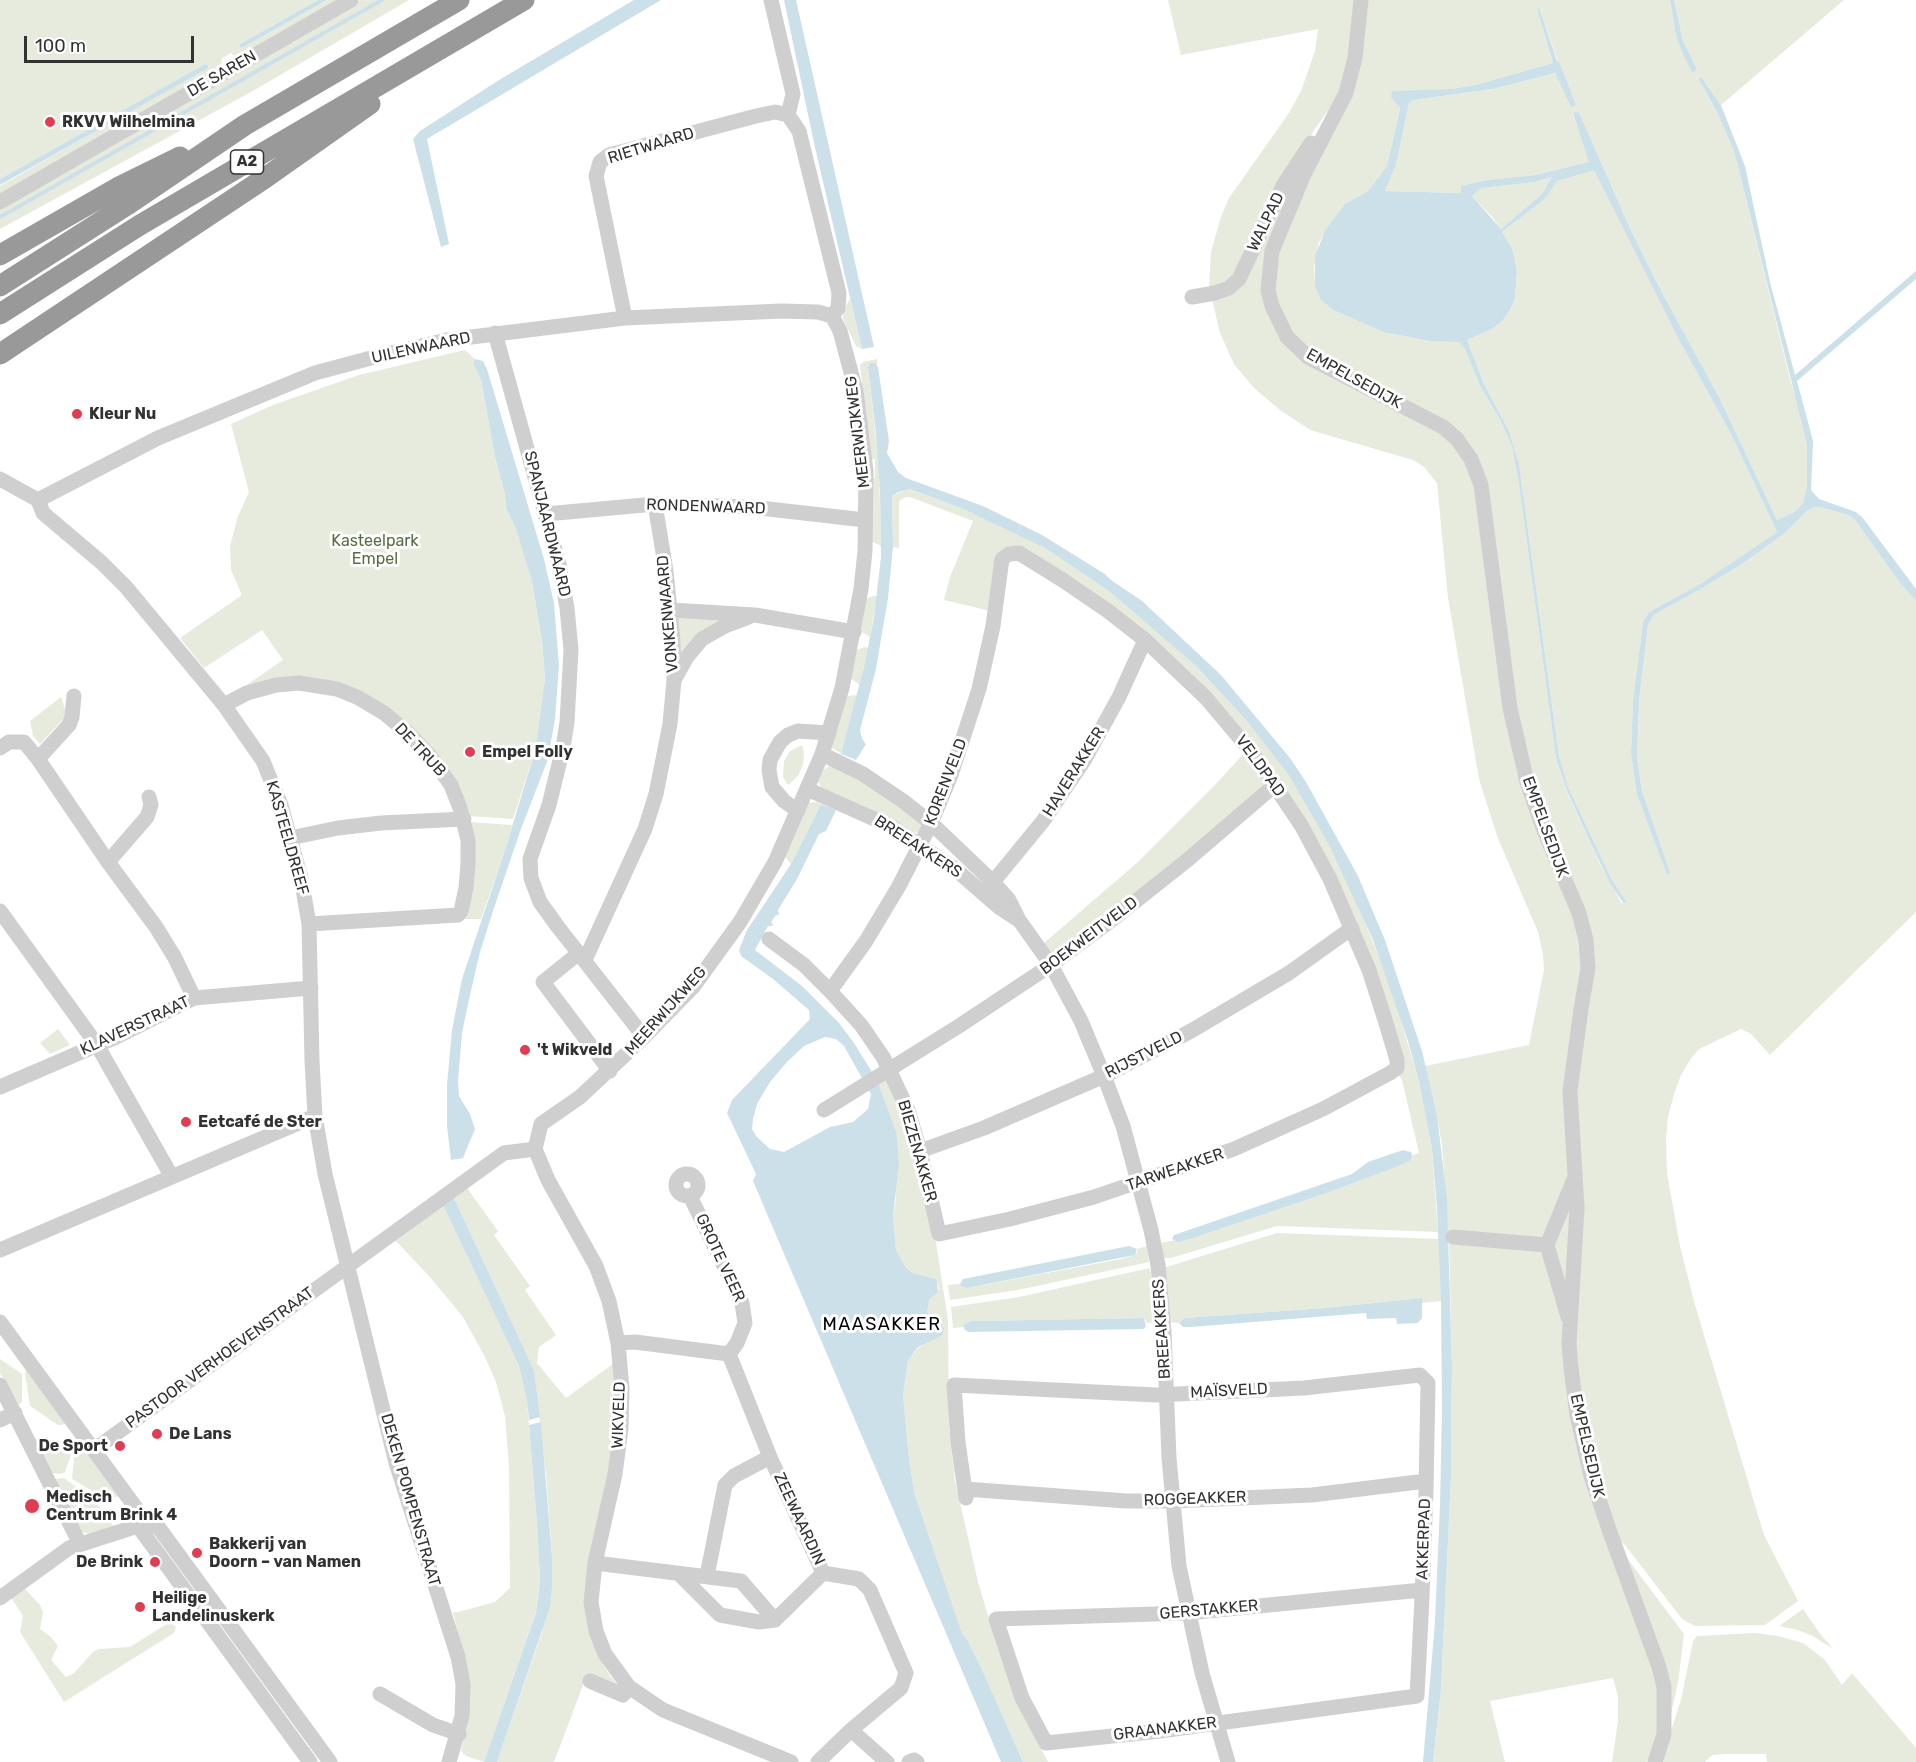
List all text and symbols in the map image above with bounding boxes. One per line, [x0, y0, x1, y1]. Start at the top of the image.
scale bar [27, 24, 196, 62]
text: 100 m [35, 35, 86, 57]
street label: DE SAREN [184, 47, 260, 101]
place label: RKVV Wilhelmina [62, 112, 195, 132]
marker: RKVV Wilhelmina [43, 115, 57, 129]
street label: RIETWAARD [606, 124, 696, 168]
road number: A2 [230, 150, 264, 174]
street label: WALPAD [1243, 189, 1289, 255]
street label: UILENWAARD [370, 328, 472, 368]
street label: EMPELSEDIJK [1303, 345, 1405, 413]
street label: MEERWIJKWEG [842, 375, 874, 489]
place label: Kleur Nu [89, 404, 156, 424]
marker: Kleur Nu [70, 407, 84, 421]
street label: SPANJAARDWAARD [520, 449, 574, 599]
street label: RONDENWAARD [646, 495, 766, 519]
park label: Kasteelpark Empel [331, 531, 419, 569]
street label: VONKENWAARD [653, 554, 683, 674]
street label: DE TRUB [390, 719, 450, 781]
street label: HAVERAKKER [1039, 724, 1109, 820]
street label: VELDPAD [1231, 731, 1289, 801]
street label: KORENVELD [921, 736, 971, 828]
place label: Empel Folly [482, 742, 573, 762]
marker: Empel Folly [463, 745, 477, 759]
street label: EMPELSEDIJK [1518, 774, 1572, 880]
street label: KASTEELDREEF [262, 779, 312, 897]
street label: BREEAKKERS [871, 812, 965, 882]
street label: BOEKWEITVELD [1036, 893, 1142, 979]
street label: MEERWIJKWEG [621, 963, 711, 1059]
street label: KLAVERSTRAAT [77, 992, 193, 1060]
street label: RIJSTVELD [1102, 1027, 1186, 1083]
place label: 't Wikveld [537, 1040, 612, 1060]
marker: 't Wikveld [518, 1043, 532, 1057]
street label: BIEZENAKKER [893, 1098, 941, 1204]
place label: Eetcafé de Ster [198, 1112, 322, 1132]
marker: Eetcafé de Ster [179, 1115, 193, 1129]
street label: TARWEAKKER [1124, 1144, 1226, 1196]
street label: GROTE VEER [691, 1211, 749, 1305]
street label: BREEAKKERS [1149, 1278, 1175, 1380]
street label: PASTOOR VERHOEVENSTRAAT [122, 1283, 318, 1433]
district label: MAASAKKER [822, 1314, 942, 1336]
street label: MAÏSVELD [1190, 1379, 1268, 1403]
street label: WIKVELD [608, 1381, 630, 1449]
street label: EMPELSEDIJK [1566, 1392, 1608, 1500]
street label: DEKEN POMPENSTRAAT [376, 1411, 444, 1589]
place label: De Lans [169, 1424, 231, 1444]
marker: De Lans [150, 1427, 164, 1441]
place label: De Sport [38, 1436, 108, 1456]
marker: De Sport [113, 1439, 127, 1453]
street label: ZEEWAARDIN [769, 1470, 829, 1568]
place label: Medisch Centrum Brink 4 [46, 1487, 177, 1525]
street label: ROGGEAKKER [1143, 1488, 1247, 1510]
marker: Medisch Centrum Brink 4 [23, 1497, 41, 1515]
street label: AKKERPAD [1413, 1498, 1435, 1580]
place label: Bakkerij van Doorn – van Namen [209, 1534, 361, 1572]
marker: Bakkerij van Doorn – van Namen [190, 1546, 204, 1560]
place label: De Brink [76, 1552, 143, 1572]
marker: De Brink [148, 1555, 162, 1569]
place label: Heilige Landelinuskerk [152, 1588, 275, 1626]
street label: GERSTAKKER [1159, 1596, 1259, 1624]
marker: Heilige Landelinuskerk [133, 1600, 147, 1614]
street label: GRAANAKKER [1112, 1713, 1218, 1745]

